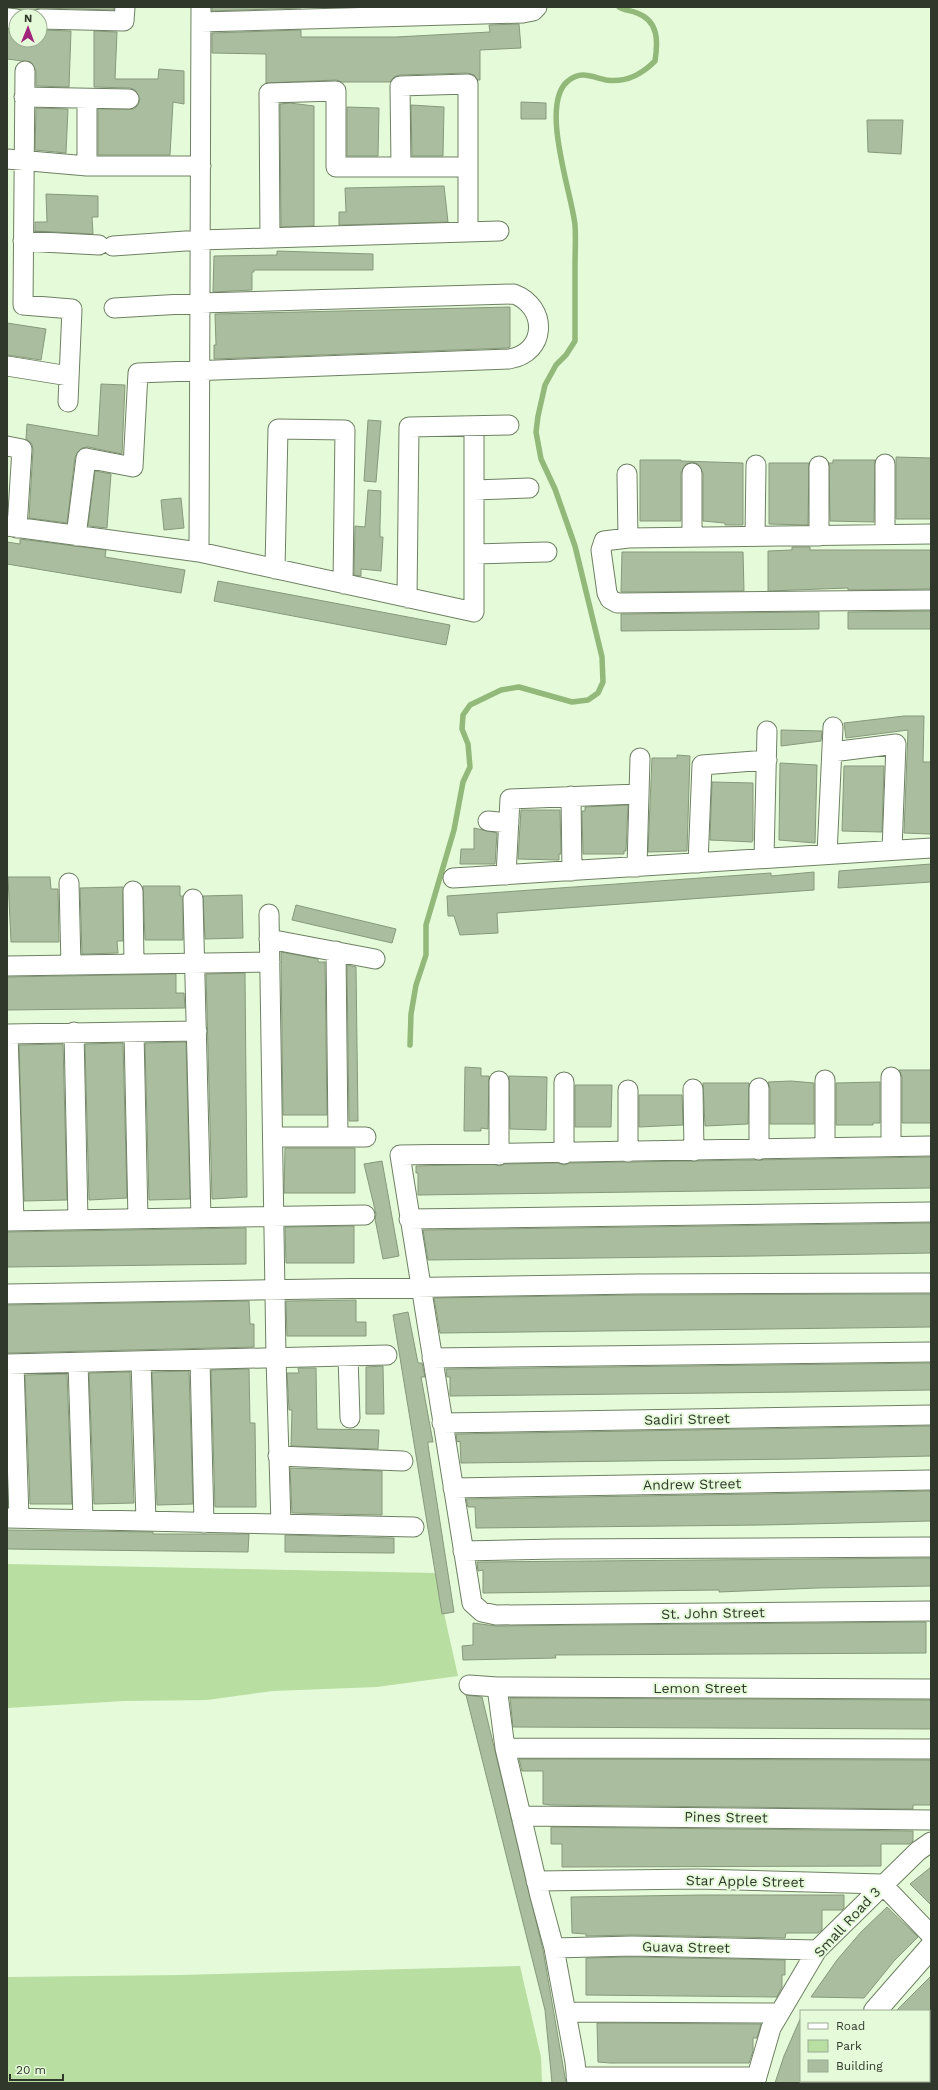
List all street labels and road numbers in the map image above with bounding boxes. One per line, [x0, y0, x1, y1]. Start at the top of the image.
street label: Sadiri Street [644, 1410, 730, 1428]
street label: Andrew Street [643, 1475, 741, 1493]
street label: St. John Street [661, 1604, 765, 1622]
street label: Lemon Street [653, 1680, 747, 1696]
street label: Pines Street [684, 1808, 768, 1826]
street label: Star Apple Street [686, 1872, 804, 1890]
street label: Small Road 3 [810, 1884, 884, 1960]
street label: Guava Street [642, 1938, 730, 1956]

